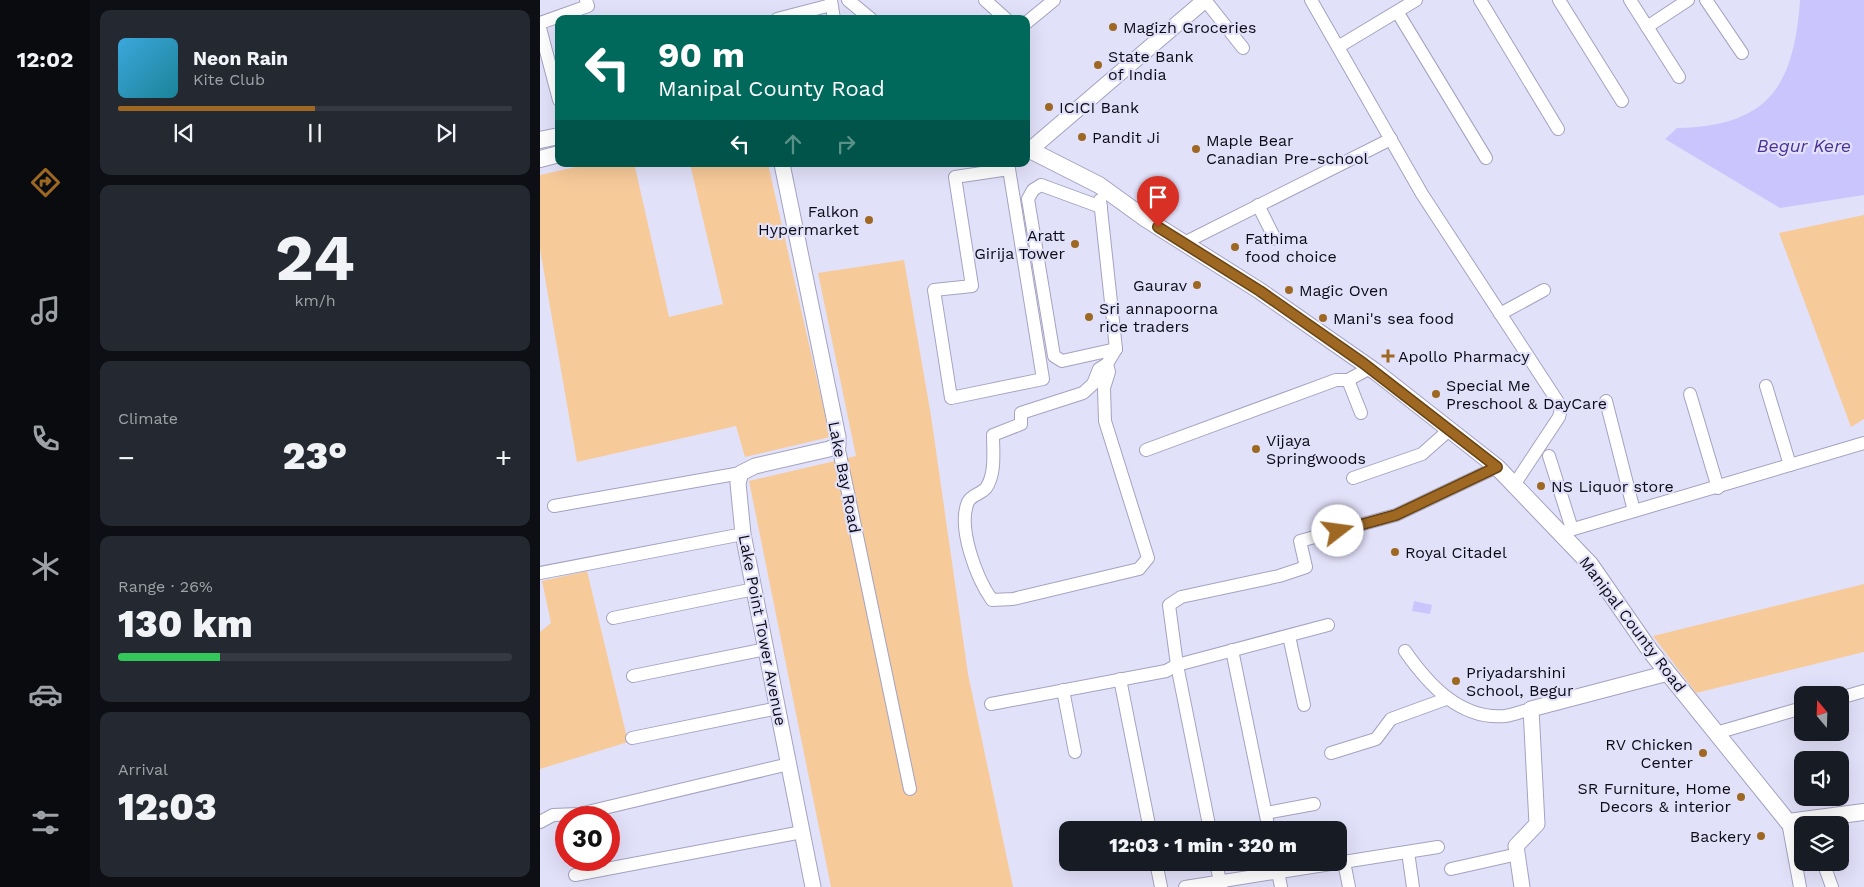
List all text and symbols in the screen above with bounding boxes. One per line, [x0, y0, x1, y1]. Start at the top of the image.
place label: Magizh Groceries [1123, 18, 1256, 37]
marker: Magizh Groceries [1107, 21, 1119, 33]
text: 90 m [658, 34, 745, 76]
icon: left [575, 35, 640, 100]
text: 12:02 [17, 47, 73, 72]
text: Neon Rain [193, 47, 288, 70]
place label: State Bank of India [1108, 47, 1194, 84]
marker: State Bank of India [1092, 59, 1104, 71]
text: Kite Club [193, 70, 265, 89]
text: Manipal County Road [658, 76, 885, 101]
place label: ICICI Bank [1059, 98, 1139, 117]
marker: ICICI Bank [1043, 101, 1055, 113]
icon: previous [170, 119, 198, 147]
icon: pause [301, 119, 329, 147]
icon: next [432, 119, 460, 147]
place label: Pandit Ji [1092, 128, 1160, 147]
icon: left [726, 130, 754, 158]
icon: ahead [779, 130, 807, 158]
icon: right [832, 130, 860, 158]
marker: Pandit Ji [1076, 131, 1088, 143]
place label: Maple Bear Canadian Pre-school [1206, 131, 1369, 168]
water label: Begur Kere [1757, 135, 1851, 156]
marker: Maple Bear Canadian Pre-school [1190, 143, 1202, 155]
icon: directions [28, 165, 63, 200]
pin [1137, 176, 1179, 227]
icon: arrive [1144, 183, 1172, 211]
place label: Falkon Hypermarket [758, 202, 859, 239]
marker: Falkon Hypermarket [863, 214, 875, 226]
text: 24 [275, 220, 355, 296]
place label: Aratt Girija Tower [974, 226, 1065, 263]
place label: Fathima food choice [1245, 229, 1337, 266]
marker: Aratt Girija Tower [1069, 238, 1081, 250]
marker: Fathima food choice [1229, 241, 1241, 253]
place label: Gaurav [1133, 276, 1188, 295]
marker: Gaurav [1191, 279, 1203, 291]
place label: Magic Oven [1299, 281, 1388, 300]
marker: Magic Oven [1283, 284, 1295, 296]
text: km/h [294, 291, 336, 310]
icon: music [28, 293, 63, 328]
place label: Sri annapoorna rice traders [1099, 299, 1218, 336]
place label: Mani's sea food [1333, 309, 1454, 328]
marker: Sri annapoorna rice traders [1083, 311, 1095, 323]
marker: Mani's sea food [1317, 312, 1329, 324]
place label: Apollo Pharmacy [1398, 347, 1530, 366]
marker: Apollo Pharmacy [1382, 350, 1394, 362]
place label: Special Me Preschool & DayCare [1446, 376, 1607, 413]
marker: Special Me Preschool & DayCare [1430, 388, 1442, 400]
text: Climate [118, 409, 178, 428]
street label: Lake Bay Road [824, 420, 865, 535]
icon: phone [28, 421, 63, 456]
place label: Vijaya Springwoods [1266, 431, 1366, 468]
text: 23° [283, 434, 347, 478]
text: − [118, 441, 135, 474]
text: + [495, 441, 512, 474]
marker: Vijaya Springwoods [1250, 443, 1262, 455]
place label: NS Liquor store [1551, 477, 1674, 496]
marker: NS Liquor store [1535, 480, 1547, 492]
position arrow [1311, 504, 1363, 556]
street label: Lake Point Tower Avenue [735, 533, 790, 727]
place label: Royal Citadel [1405, 543, 1507, 562]
marker: Royal Citadel [1389, 546, 1401, 558]
icon: climate [28, 549, 63, 584]
street label: Manipal County Road [1575, 553, 1690, 696]
text: Range · 26% [118, 577, 213, 596]
text: 130 km [118, 602, 252, 646]
place label: Priyadarshini School, Begur [1466, 663, 1574, 700]
marker: Priyadarshini School, Begur [1450, 675, 1462, 687]
icon: car [28, 677, 63, 712]
north arrow [1794, 686, 1849, 741]
map controls [1794, 686, 1849, 871]
place label: RV Chicken Center [1605, 735, 1693, 772]
marker: RV Chicken Center [1697, 747, 1709, 759]
button: sound [1794, 751, 1849, 806]
text: Arrival [118, 760, 168, 779]
place label: SR Furniture, Home Decors & interior [1578, 779, 1731, 816]
text: 12:03 [118, 785, 217, 829]
marker: SR Furniture, Home Decors & interior [1735, 791, 1747, 803]
icon: filters [28, 805, 63, 840]
speed limit sign: 30 [555, 806, 620, 871]
button: layers [1794, 816, 1849, 871]
place label: Backery [1690, 827, 1752, 846]
marker: Backery [1755, 830, 1767, 842]
text: 12:03 · 1 min · 320 m [1109, 834, 1297, 857]

